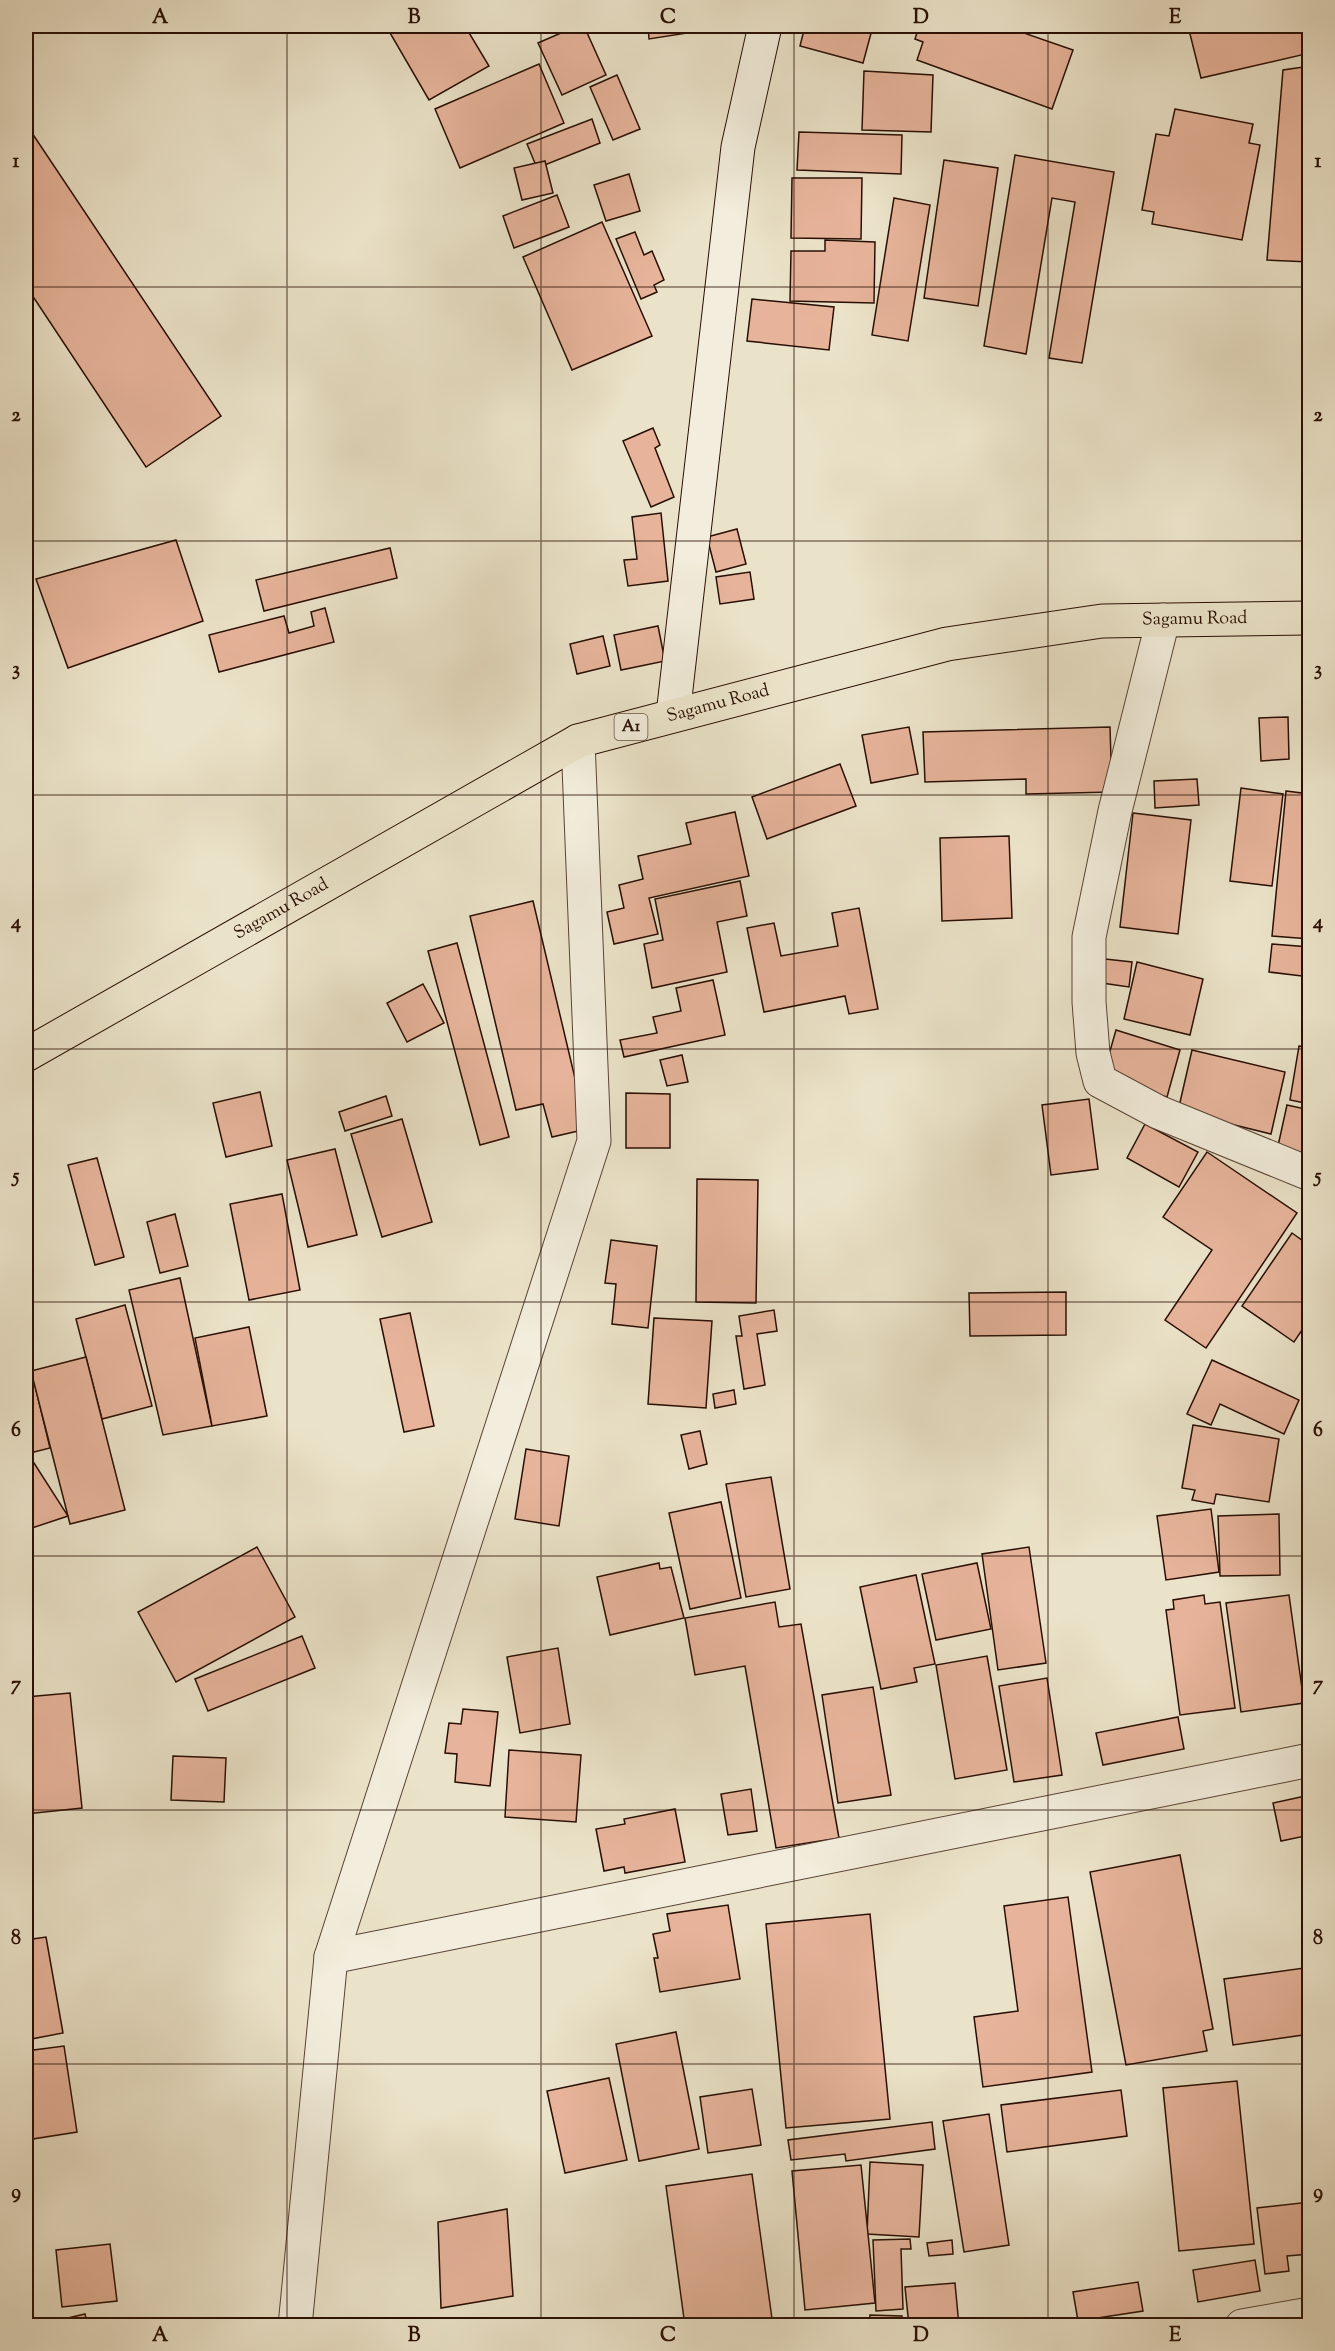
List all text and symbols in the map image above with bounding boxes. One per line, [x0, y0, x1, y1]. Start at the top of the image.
text: A [152, 4, 169, 33]
text: B [408, 4, 421, 33]
text: C [660, 4, 676, 33]
text: D [913, 4, 929, 33]
text: E [1169, 4, 1182, 33]
text: 1 [13, 148, 20, 177]
text: 1 [1315, 148, 1322, 177]
text: 2 [11, 402, 21, 431]
text: 2 [1313, 402, 1323, 431]
street label: Sagamu Road [1142, 606, 1248, 633]
text: 3 [12, 656, 20, 685]
text: 3 [1314, 656, 1322, 685]
street label: Sagamu Road [664, 678, 772, 730]
road number: A1 [614, 714, 648, 740]
street label: Sagamu Road [229, 872, 334, 947]
text: 4 [10, 909, 21, 938]
text: 4 [1312, 909, 1323, 938]
text: 5 [11, 1163, 20, 1192]
text: 5 [1313, 1163, 1322, 1192]
text: 6 [11, 1417, 21, 1446]
text: 6 [1313, 1417, 1323, 1446]
text: 7 [11, 1671, 22, 1700]
text: 7 [1313, 1671, 1324, 1700]
text: 8 [11, 1925, 21, 1954]
text: 8 [1313, 1925, 1323, 1954]
text: 9 [11, 2179, 21, 2208]
text: 9 [1313, 2179, 1323, 2208]
text: A [152, 2322, 169, 2351]
text: B [408, 2322, 421, 2351]
text: C [660, 2322, 676, 2351]
text: D [913, 2322, 929, 2351]
text: E [1169, 2322, 1182, 2351]

